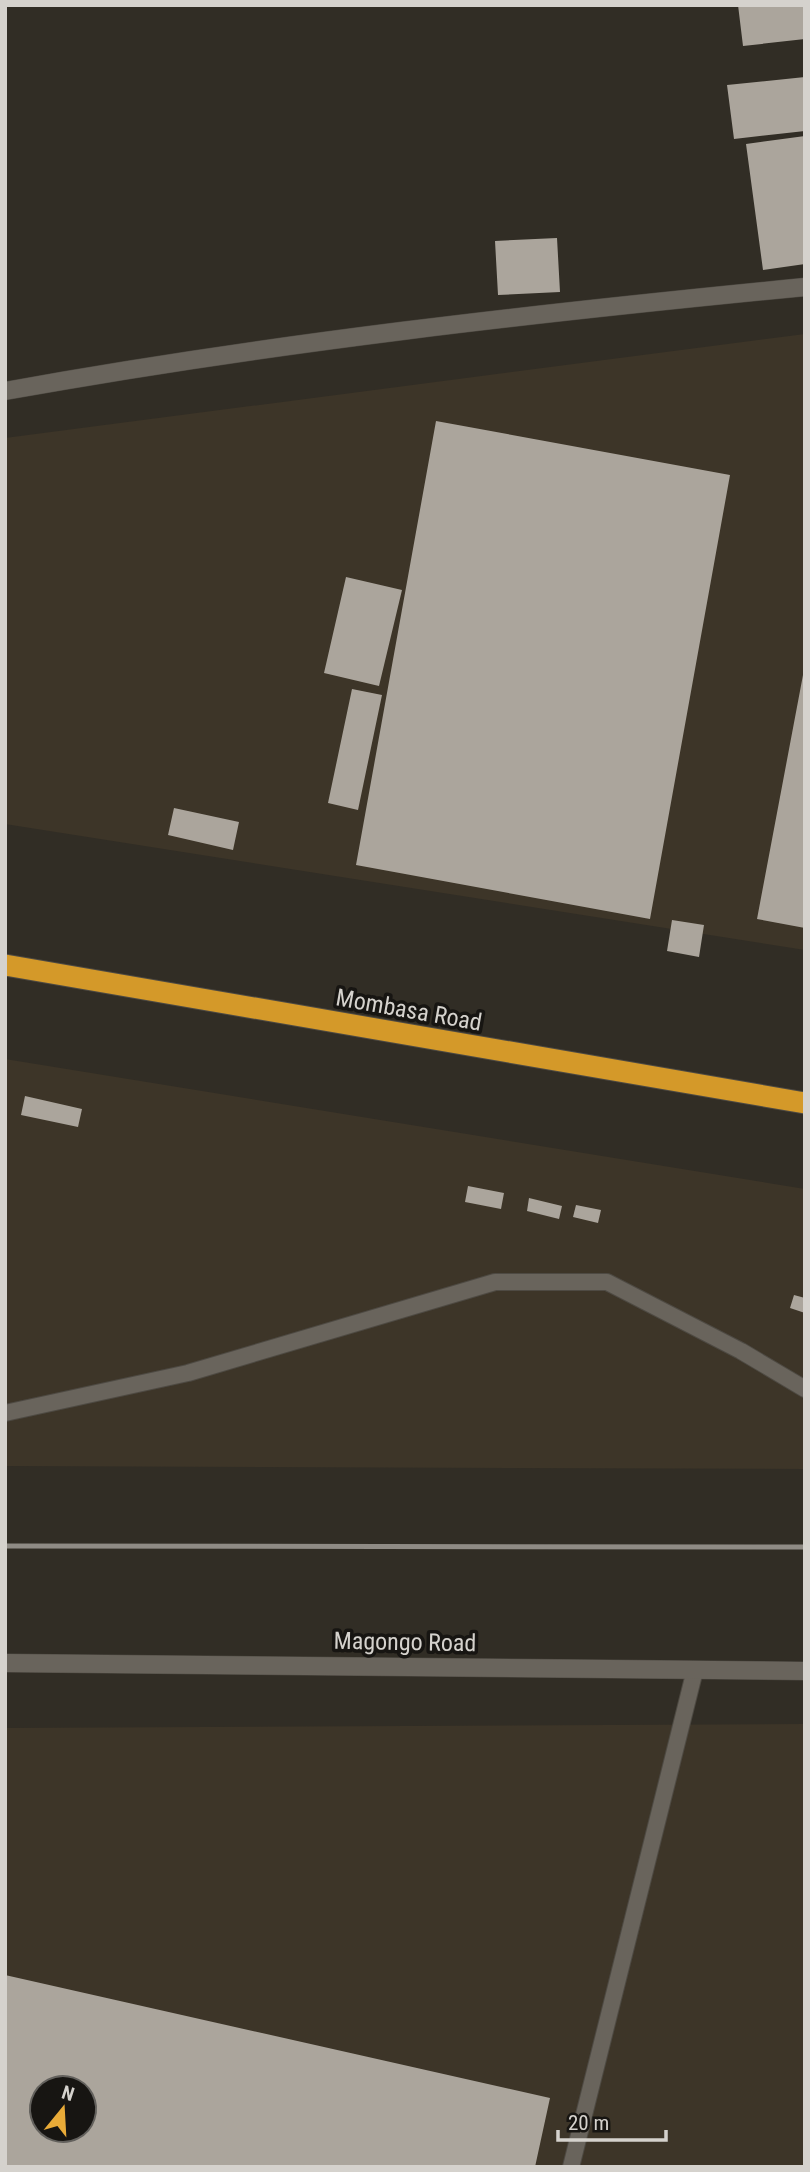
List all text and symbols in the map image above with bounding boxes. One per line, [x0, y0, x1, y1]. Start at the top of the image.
street label: Mombasa Road [334, 983, 484, 1037]
street label: Magongo Road [333, 1627, 477, 1657]
north arrow [28, 2074, 98, 2144]
text: N [59, 2081, 77, 2106]
scale bar [558, 2098, 666, 2142]
text: 20 m [568, 2111, 609, 2135]

